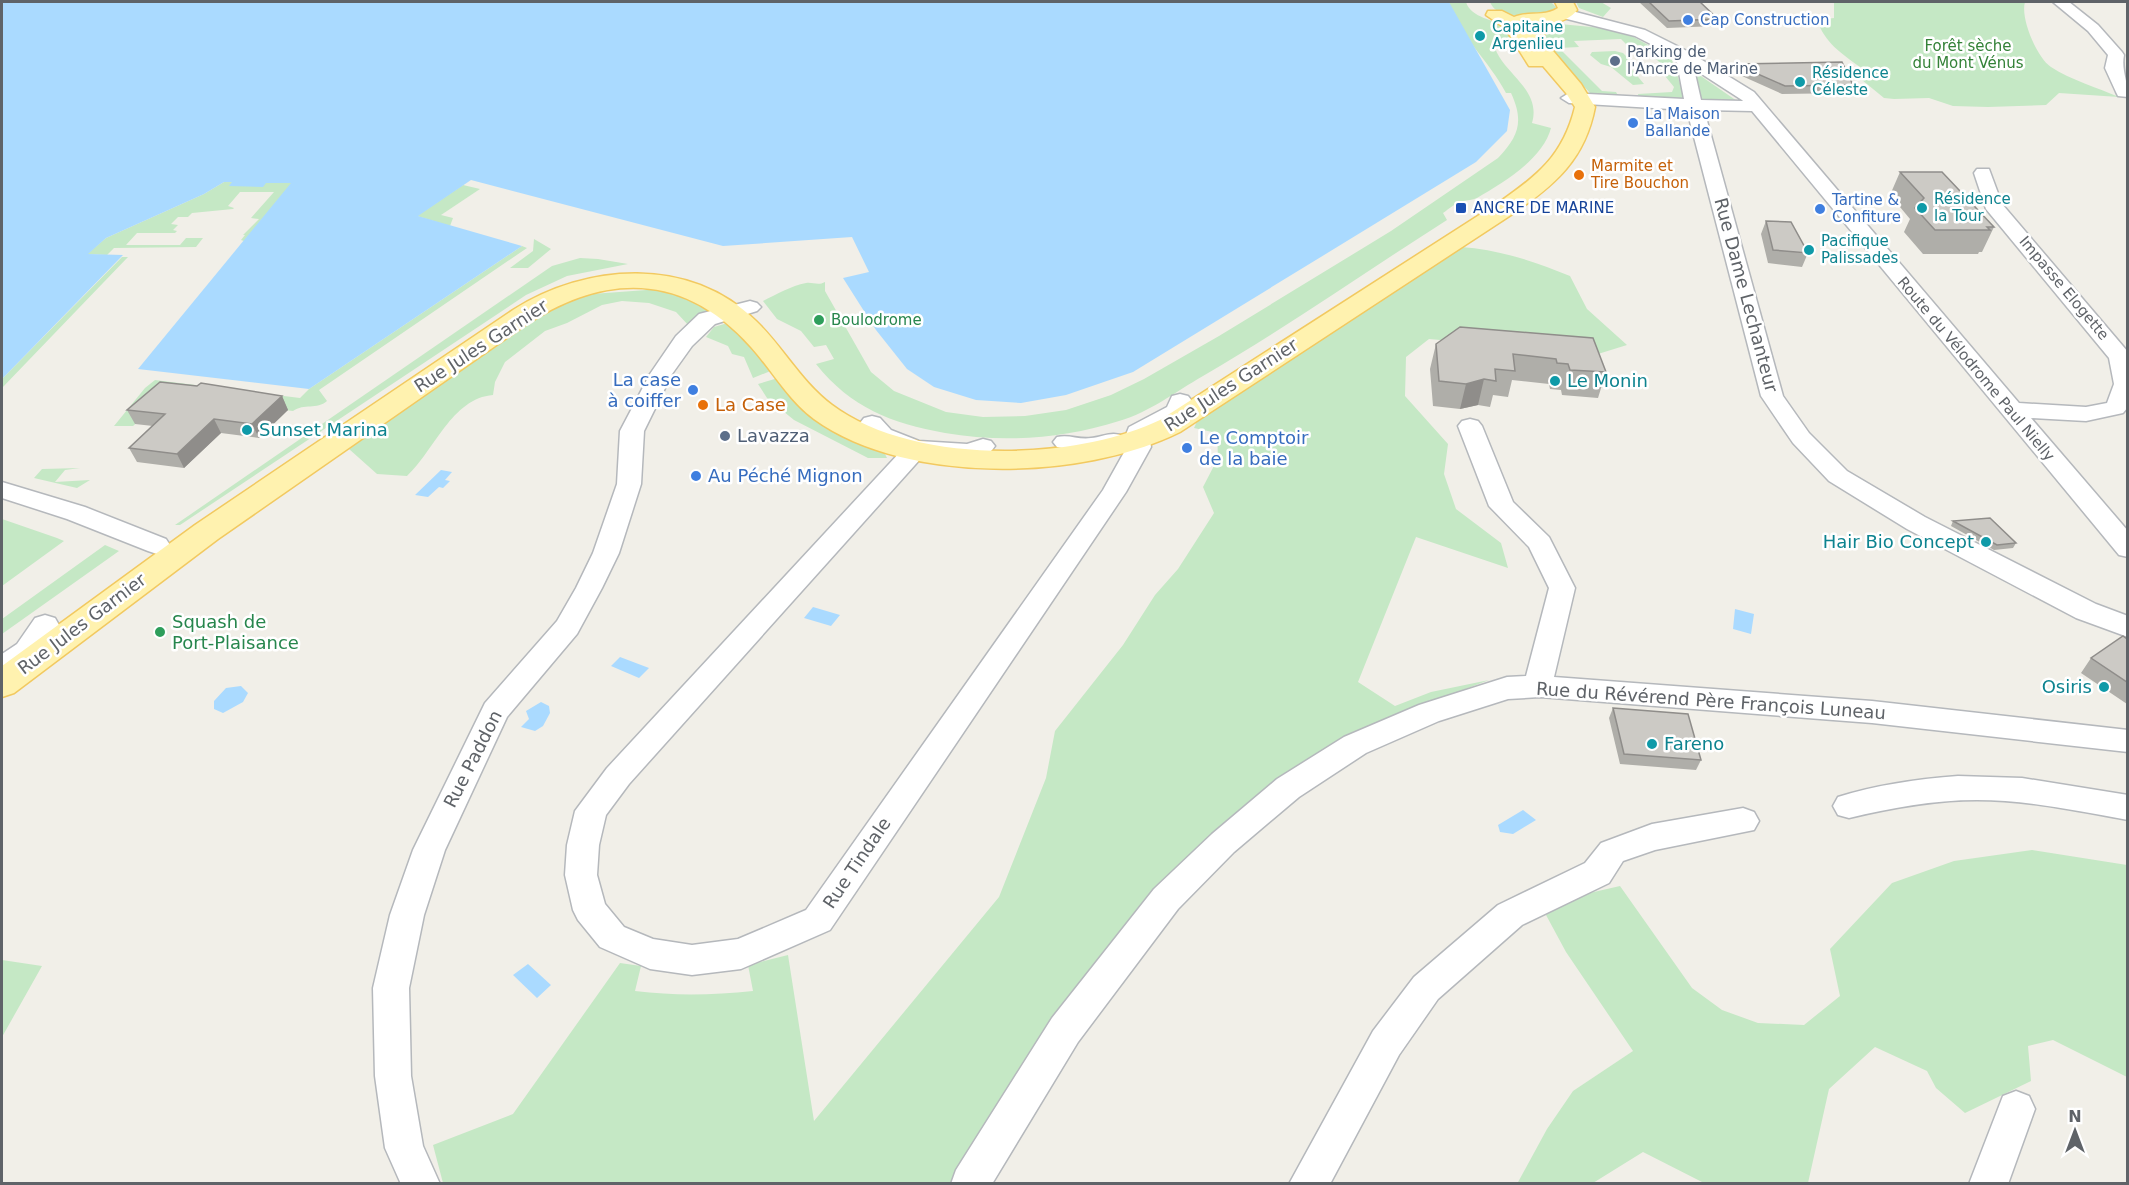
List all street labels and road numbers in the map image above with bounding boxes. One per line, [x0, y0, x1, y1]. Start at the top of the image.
street label: Rue Dame Lechanteur [1710, 195, 1783, 395]
street label: Impasse Elogette [2015, 232, 2113, 344]
street label: Route du Vélodrome Paul Nielly [1894, 273, 2058, 465]
street label: Rue Jules Garnier [410, 294, 552, 397]
street label: Rue Jules Garnier [1160, 333, 1302, 436]
street label: Rue Jules Garnier [14, 568, 150, 679]
street label: Rue du Révérend Père François Luneau [1535, 678, 1887, 723]
street label: Rue Paddon [439, 707, 506, 811]
street label: Rue Tindale [818, 813, 895, 912]

